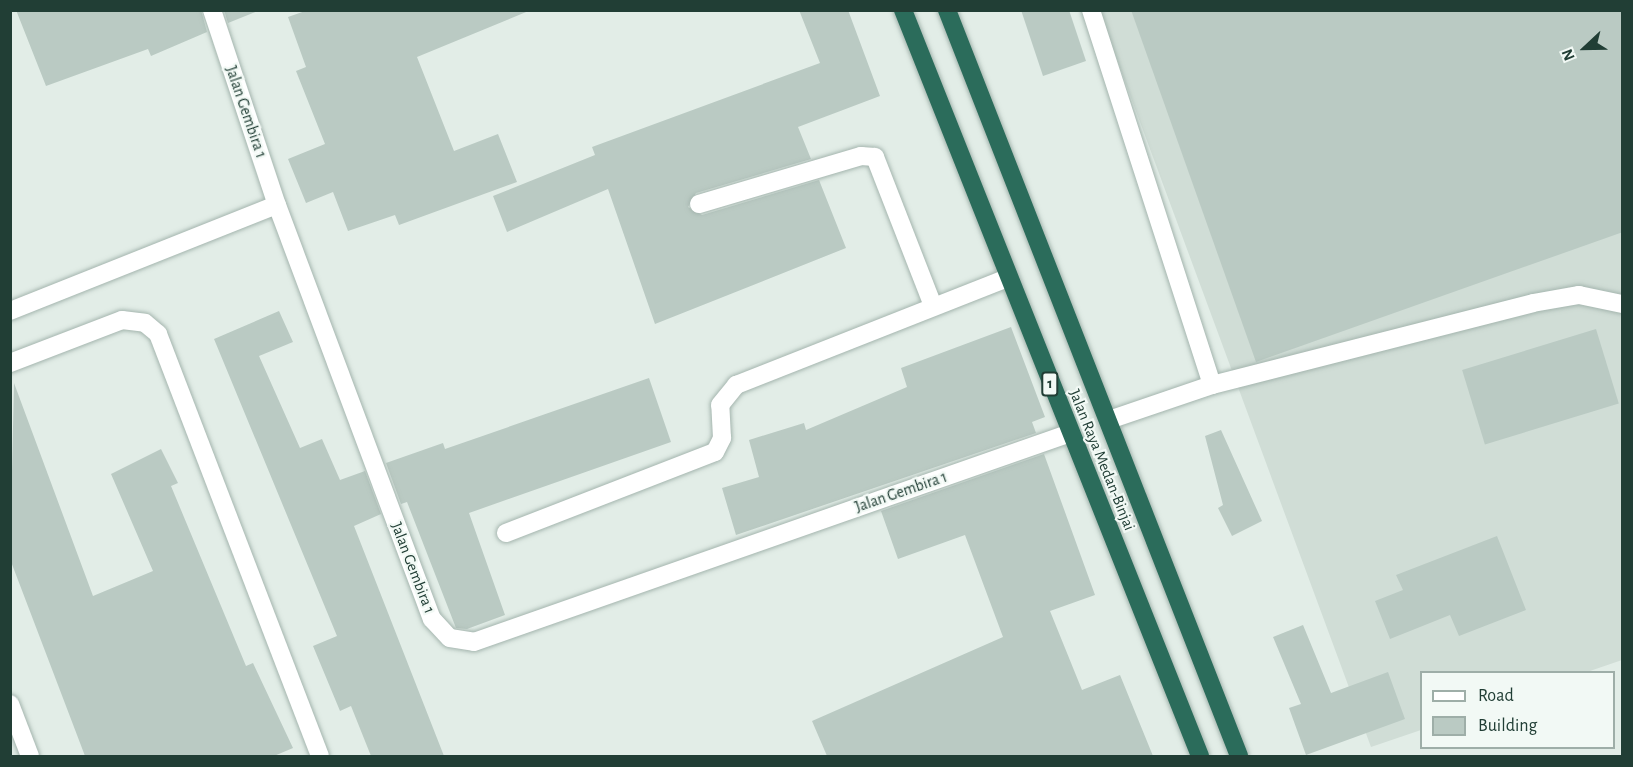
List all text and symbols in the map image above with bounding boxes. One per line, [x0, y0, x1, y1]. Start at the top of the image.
north arrow [1555, 18, 1615, 78]
text: N [1559, 47, 1578, 63]
street label: Jalan Gembira 1 [221, 63, 271, 161]
road number: 1 [1041, 372, 1059, 396]
street label: Jalan Raya Medan-Binjai [1065, 387, 1139, 533]
street label: Jalan Gembira 1 [852, 467, 950, 517]
street label: Jalan Gembira 1 [387, 520, 439, 616]
legend [1420, 671, 1615, 749]
text: Road [1478, 687, 1514, 705]
text: Building [1478, 717, 1537, 735]

